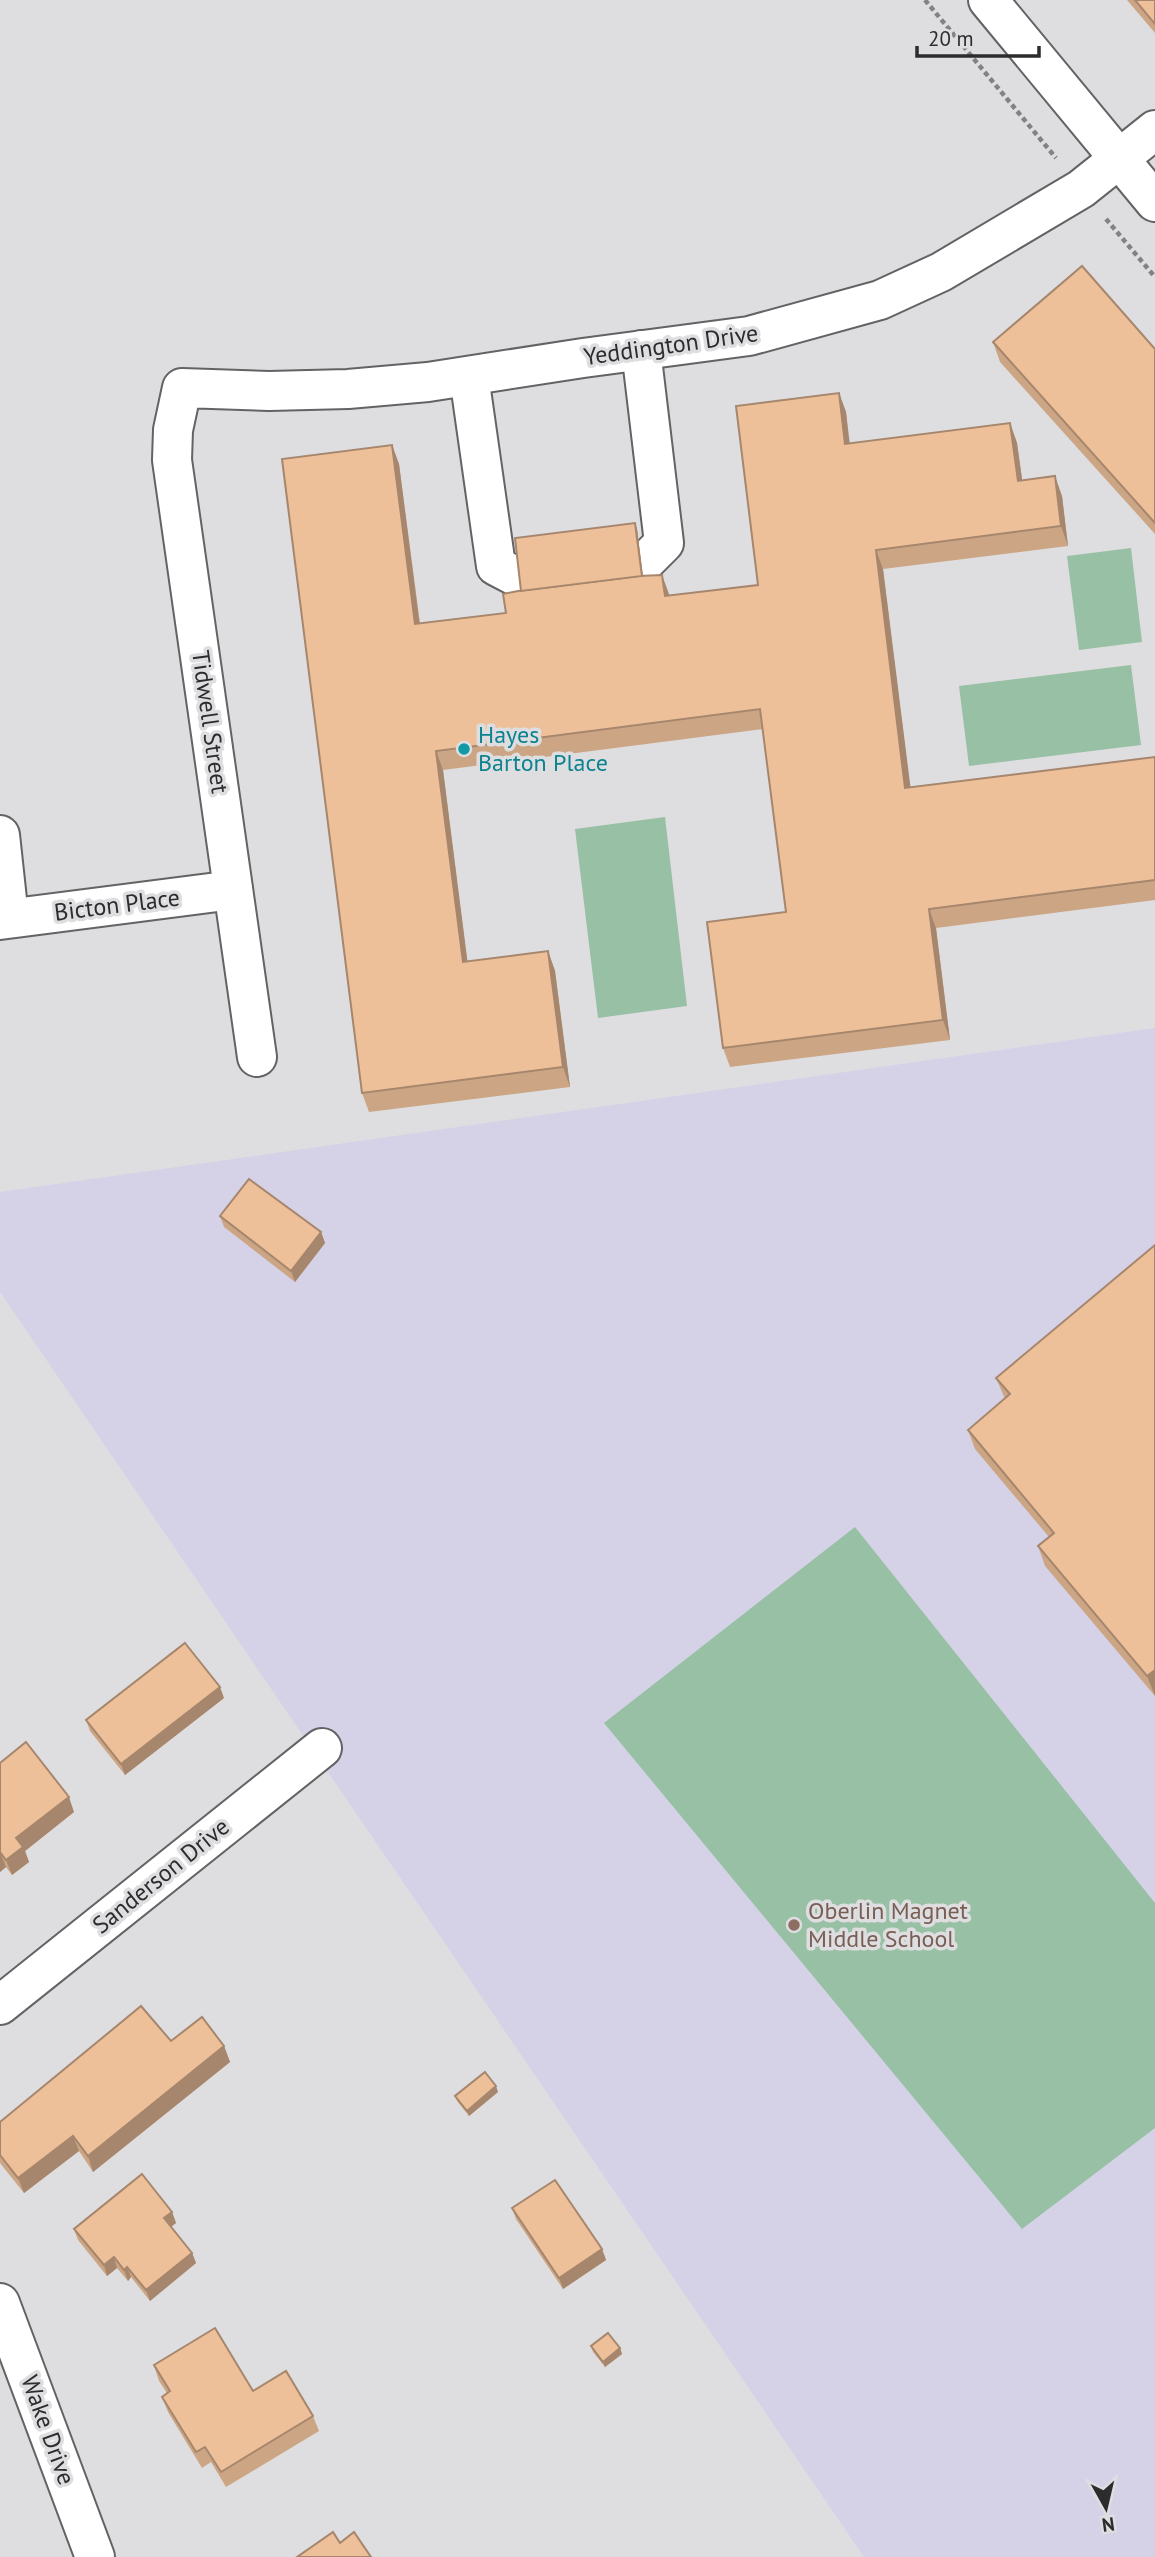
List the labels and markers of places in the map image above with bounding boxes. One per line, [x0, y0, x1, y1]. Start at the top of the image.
place label: Hayes Barton Place [478, 719, 608, 778]
marker: Hayes Barton Place [456, 741, 472, 757]
place label: Oberlin Magnet Middle School [808, 1895, 968, 1954]
marker: Oberlin Magnet Middle School [786, 1917, 802, 1933]

